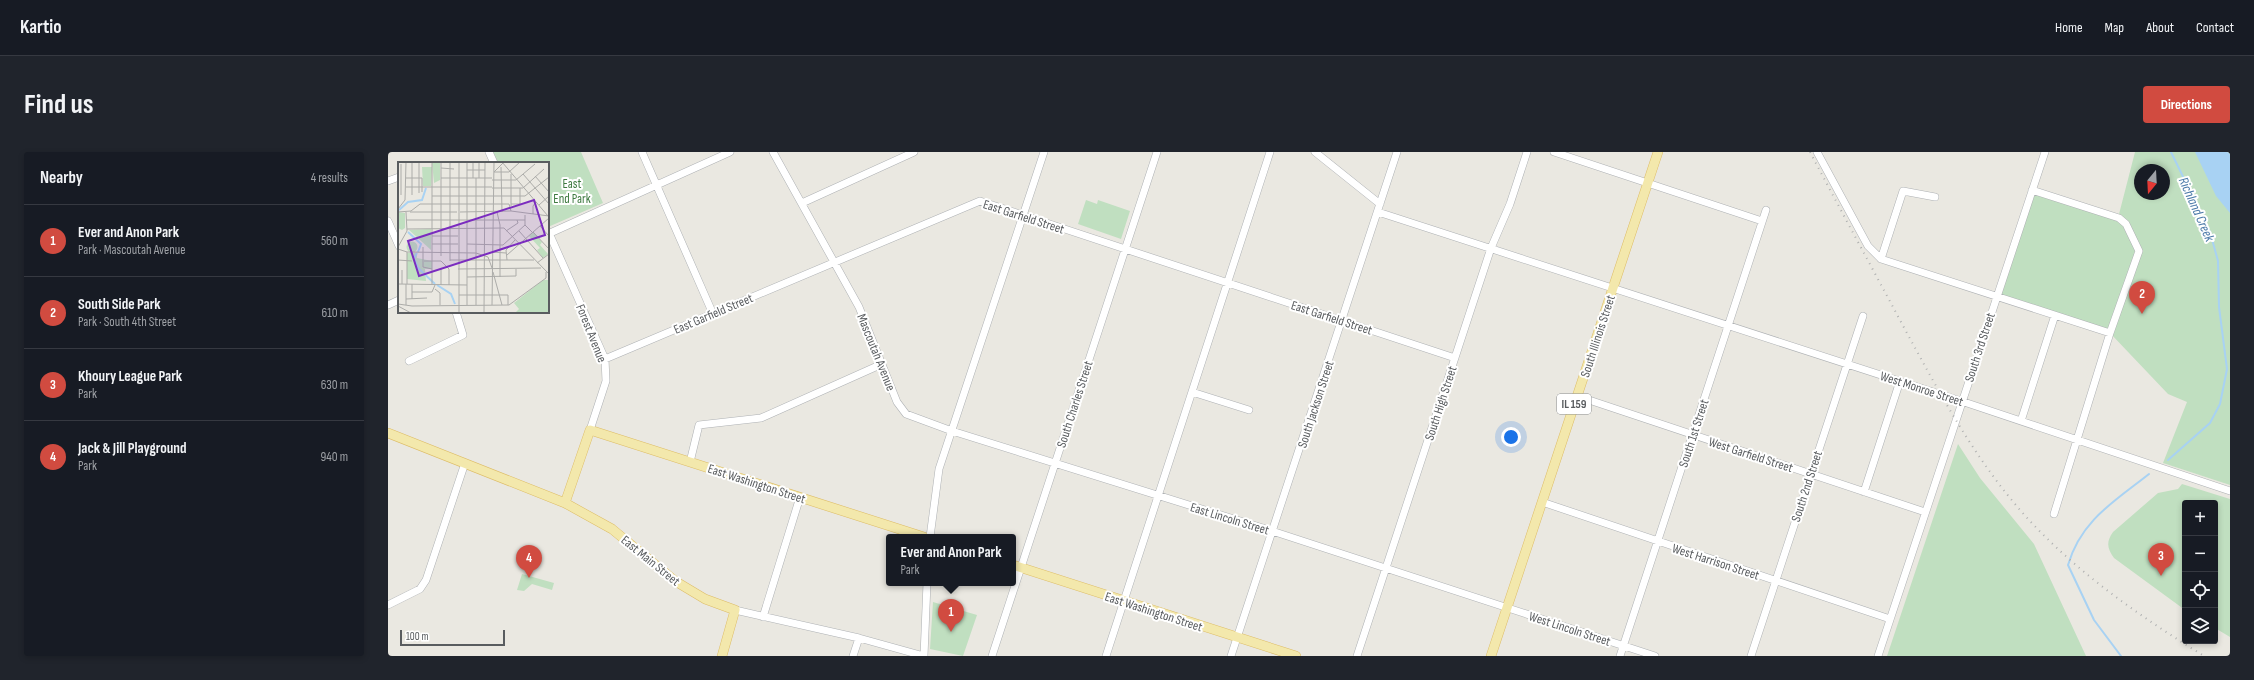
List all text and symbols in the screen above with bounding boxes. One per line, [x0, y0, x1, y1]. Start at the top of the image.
text: Kartio [20, 16, 62, 39]
text: Home [2055, 19, 2083, 36]
text: Map [2105, 19, 2124, 36]
text: About [2146, 19, 2174, 36]
text: Contact [2196, 19, 2234, 36]
button: Directions [2143, 86, 2230, 123]
text: Find us [24, 88, 93, 121]
inset map [398, 162, 549, 313]
north arrow [2134, 164, 2170, 200]
text: Nearby [40, 168, 83, 188]
text: 4 results [311, 170, 348, 186]
water label: Richland Creek [2175, 174, 2219, 245]
park label: East End Park [553, 176, 591, 207]
street label: East Garfield Street [981, 196, 1066, 238]
text: Ever and Anon Park [78, 223, 179, 242]
text: 1 [50, 233, 56, 249]
text: 560 m [321, 233, 348, 249]
text: Park · Mascoutah Avenue [78, 242, 185, 258]
pin: 2 [2129, 281, 2155, 314]
street label: East Garfield Street [671, 290, 755, 338]
street label: South Illinois Street [1577, 293, 1619, 380]
text: South Side Park [78, 295, 161, 314]
street label: East Garfield Street [1289, 297, 1374, 339]
street label: Forest Avenue [572, 302, 610, 365]
text: 2 [50, 305, 56, 321]
text: 610 m [322, 305, 348, 321]
street label: South 3rd Street [1961, 311, 1999, 384]
street label: Mascoutah Avenue [853, 312, 899, 393]
text: Park · South 4th Street [78, 314, 176, 330]
street label: South Charles Street [1053, 359, 1097, 450]
street label: South Jackson Street [1294, 359, 1338, 450]
street label: South High Street [1421, 364, 1461, 443]
text: Khoury League Park [78, 367, 182, 386]
street label: West Monroe Street [1878, 368, 1965, 410]
text: 3 [50, 377, 56, 393]
text: 630 m [321, 377, 348, 393]
text: Park [78, 386, 97, 402]
road number: IL 159 [1557, 394, 1591, 414]
street label: South 1st Street [1675, 397, 1712, 469]
your location [1501, 427, 1521, 447]
street label: West Garfield Street [1706, 434, 1795, 476]
text: Jack & Jill Playground [78, 439, 187, 458]
text: 4 [50, 449, 56, 465]
text: 940 m [321, 449, 348, 465]
street label: South 2nd Street [1788, 449, 1826, 524]
text: Park [78, 458, 97, 474]
street label: East Washington Street [706, 461, 808, 507]
street label: East Lincoln Street [1188, 499, 1271, 539]
map controls [2182, 500, 2218, 644]
button: + [2182, 500, 2218, 536]
street label: East Main Street [618, 532, 683, 589]
popup [886, 534, 1016, 586]
button: − [2182, 536, 2218, 572]
street label: West Harrison Street [1670, 540, 1761, 584]
text: Ever and Anon Park [901, 543, 1002, 562]
pin: 3 [2148, 543, 2174, 576]
pin: 4 [516, 545, 542, 578]
text: Park [901, 562, 920, 578]
button: locate [2182, 572, 2218, 608]
street label: East Washington Street [1103, 589, 1205, 635]
pin: 1 [938, 599, 964, 632]
street label: West Lincoln Street [1527, 608, 1613, 650]
button: layers [2182, 608, 2218, 644]
scale bar [400, 628, 505, 647]
text: 100 m [406, 630, 428, 643]

